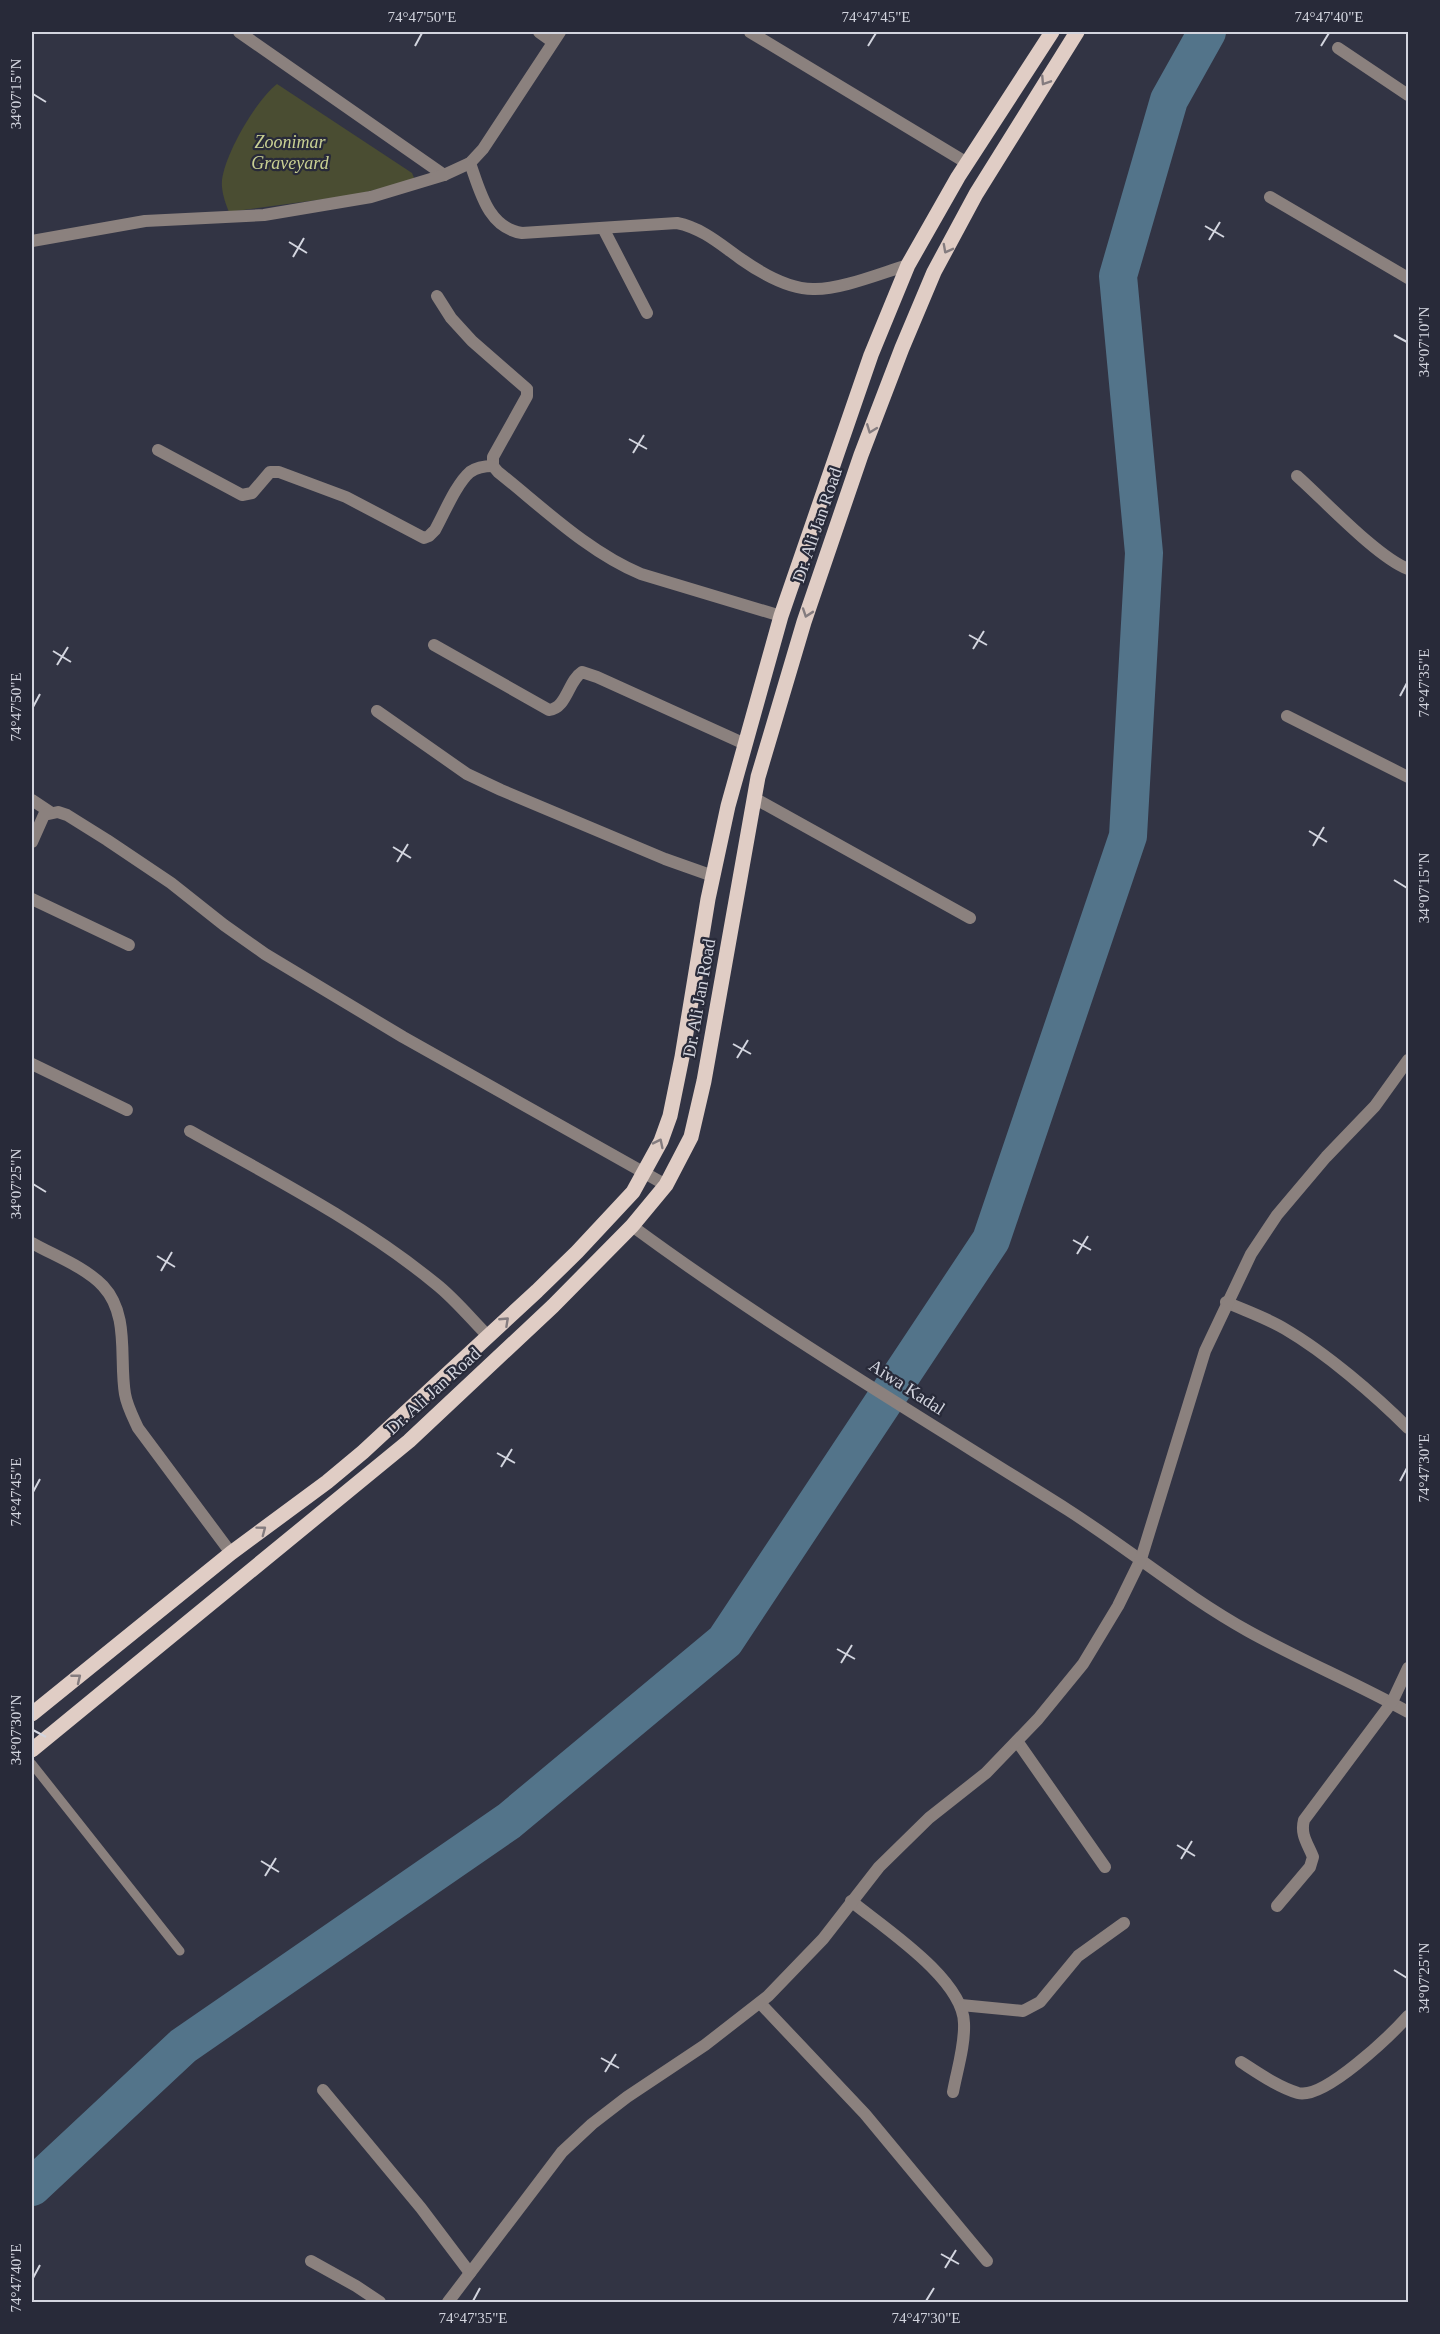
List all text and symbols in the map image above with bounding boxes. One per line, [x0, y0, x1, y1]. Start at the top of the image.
text: 74°47'50"E [388, 9, 457, 25]
text: 74°47'45"E [842, 9, 911, 25]
text: 74°47'40"E [1295, 9, 1364, 25]
text: 34°07'15"N [8, 59, 24, 129]
one-way arrow [1041, 74, 1052, 85]
park label: Zoonimar Graveyard [251, 132, 330, 173]
one-way arrow [943, 243, 954, 253]
text: 34°07'10"N [1416, 307, 1432, 377]
one-way arrow [866, 423, 879, 433]
street label: Dr. Ali Jan Road [788, 465, 846, 585]
one-way arrow [802, 607, 815, 618]
text: 74°47'35"E [1416, 649, 1432, 718]
text: 74°47'50"E [8, 673, 24, 742]
text: 34°07'15"N [1416, 853, 1432, 923]
street label: Dr. Ali Jan Road [679, 937, 719, 1059]
one-way arrow [652, 1138, 663, 1149]
text: 34°07'25"N [8, 1149, 24, 1219]
one-way arrow [498, 1317, 509, 1328]
street label: Dr. Ali Jan Road [382, 1343, 484, 1439]
street label: Aiwa Kadal [865, 1355, 949, 1419]
text: 74°47'30"E [1416, 1434, 1432, 1503]
text: 74°47'45"E [8, 1458, 24, 1527]
one-way arrow [256, 1526, 267, 1537]
one-way arrow [70, 1674, 81, 1685]
text: 34°07'30"N [8, 1695, 24, 1765]
text: 34°07'25"N [1416, 1943, 1432, 2013]
text: 74°47'40"E [8, 2244, 24, 2313]
text: 74°47'35"E [439, 2310, 508, 2326]
text: 74°47'30"E [892, 2310, 961, 2326]

